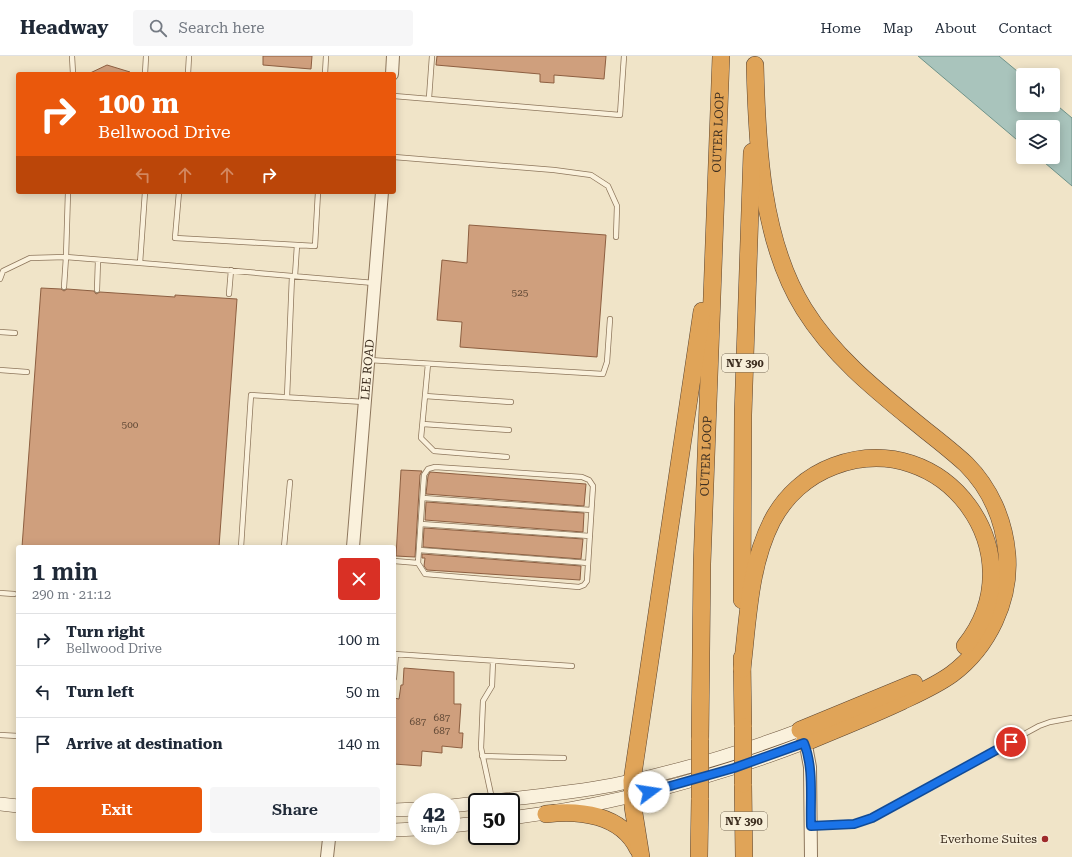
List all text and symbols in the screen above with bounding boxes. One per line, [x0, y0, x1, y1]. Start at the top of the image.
search box [133, 10, 413, 46]
text: Headway [20, 16, 109, 39]
icon: search [147, 17, 169, 39]
text: Search here [179, 19, 264, 37]
text: Home [820, 20, 861, 36]
text: Map [883, 20, 913, 36]
text: About [935, 20, 977, 36]
text: Contact [999, 20, 1052, 36]
map controls [1016, 68, 1060, 164]
button: sound [1016, 68, 1060, 112]
text: 100 m [98, 87, 179, 120]
icon: right [32, 88, 84, 140]
street label: OUTER LOOP [710, 92, 727, 173]
button: layers [1016, 120, 1060, 164]
text: Bellwood Drive [98, 121, 231, 142]
icon: left [132, 164, 154, 186]
icon: ahead [174, 164, 196, 186]
icon: ahead [216, 164, 238, 186]
icon: right [258, 164, 280, 186]
house number: 525 [512, 287, 529, 298]
street label: LEE ROAD [358, 339, 377, 401]
road number: NY 390 [722, 354, 768, 372]
street label: OUTER LOOP [698, 415, 715, 497]
house number: 500 [122, 419, 139, 430]
text: 1 min [32, 558, 98, 586]
button: close [338, 558, 380, 600]
text: 290 m · 21:12 [32, 587, 111, 602]
text: Turn right [66, 623, 145, 641]
icon: right [32, 629, 54, 651]
text: 100 m [337, 631, 380, 649]
text: Bellwood Drive [66, 641, 162, 656]
icon: left [32, 681, 54, 703]
text: Turn left [66, 683, 134, 701]
text: 50 m [346, 683, 380, 701]
house number: 687 [434, 712, 451, 723]
house number: 687 [410, 716, 427, 727]
house number: 687 [434, 725, 451, 736]
pin [994, 725, 1028, 759]
icon: arrive [1000, 731, 1022, 753]
icon: arrive [32, 733, 54, 755]
text: Arrive at destination [66, 735, 222, 753]
text: 140 m [337, 735, 380, 753]
position arrow [628, 771, 670, 813]
button: Exit [32, 787, 202, 833]
button: Share [210, 787, 380, 833]
speed limit sign: 50 [468, 793, 520, 845]
text: 42 [423, 802, 445, 826]
road number: NY 390 [721, 812, 767, 830]
text: km/h [421, 823, 447, 834]
place label: Everhome Suites [940, 832, 1037, 846]
marker: Everhome Suites [1040, 834, 1050, 844]

